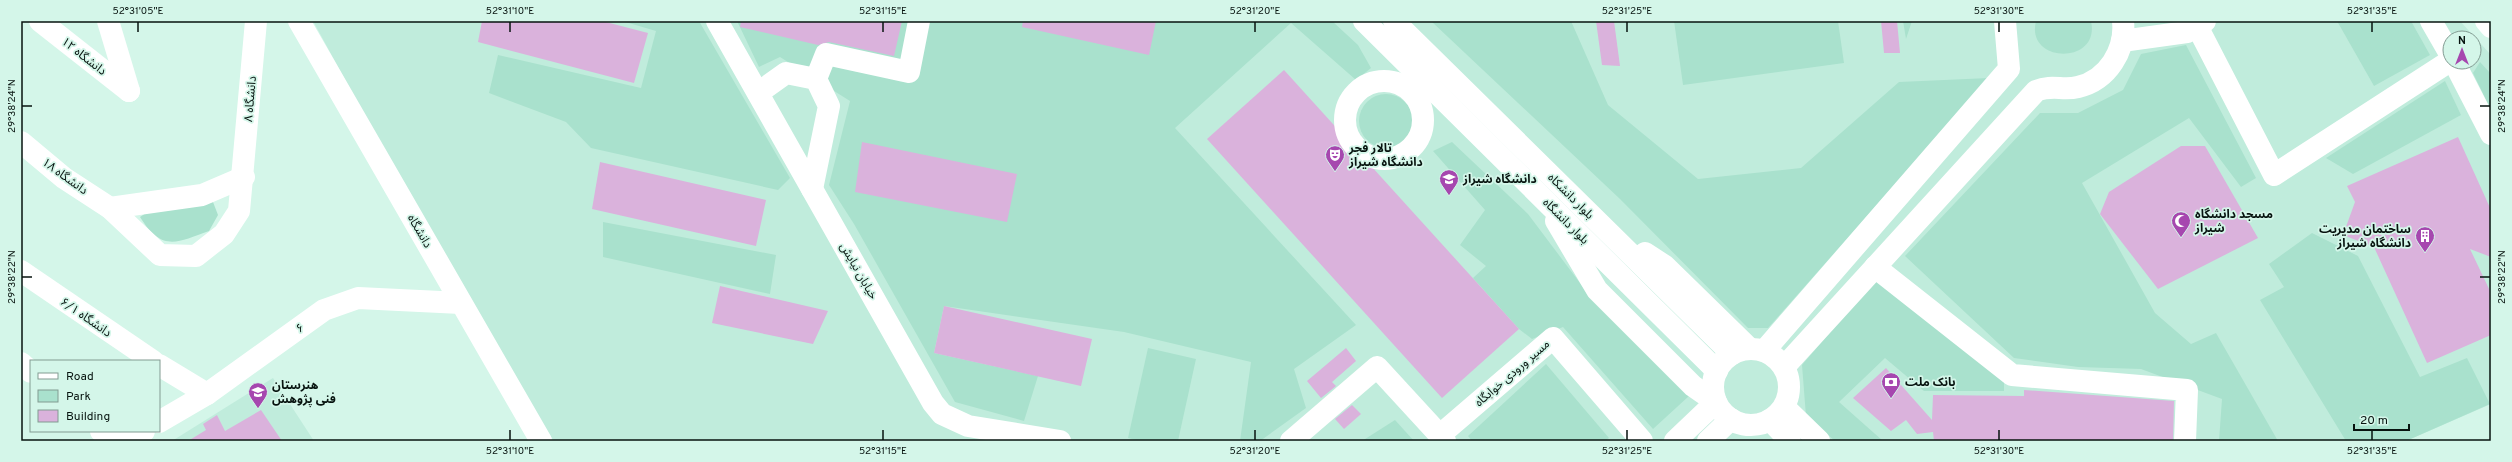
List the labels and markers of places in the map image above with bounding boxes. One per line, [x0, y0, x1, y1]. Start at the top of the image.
place label: تالار فجر دانشگاه شیراز [1348, 141, 1423, 171]
theatre icon: تالار فجر دانشگاه شیراز [1324, 144, 1346, 172]
school or university icon: دانشگاه شیراز [1438, 168, 1460, 196]
place label: دانشگاه شیراز [1462, 172, 1537, 188]
place label: مسجد دانشگاه شیراز [2194, 207, 2273, 237]
mosque icon: مسجد دانشگاه شیراز [2170, 210, 2192, 238]
place label: ساختمان مدیریت دانشگاه شیراز [2319, 222, 2411, 252]
building icon: ساختمان مدیریت دانشگاه شیراز [2414, 225, 2436, 253]
bank icon: بانک ملت [1880, 371, 1902, 399]
place label: بانک ملت [1905, 375, 1956, 391]
place label: هنرستان فنی پژوهش [272, 378, 336, 408]
school or university icon: هنرستان فنی پژوهش [247, 381, 269, 409]

